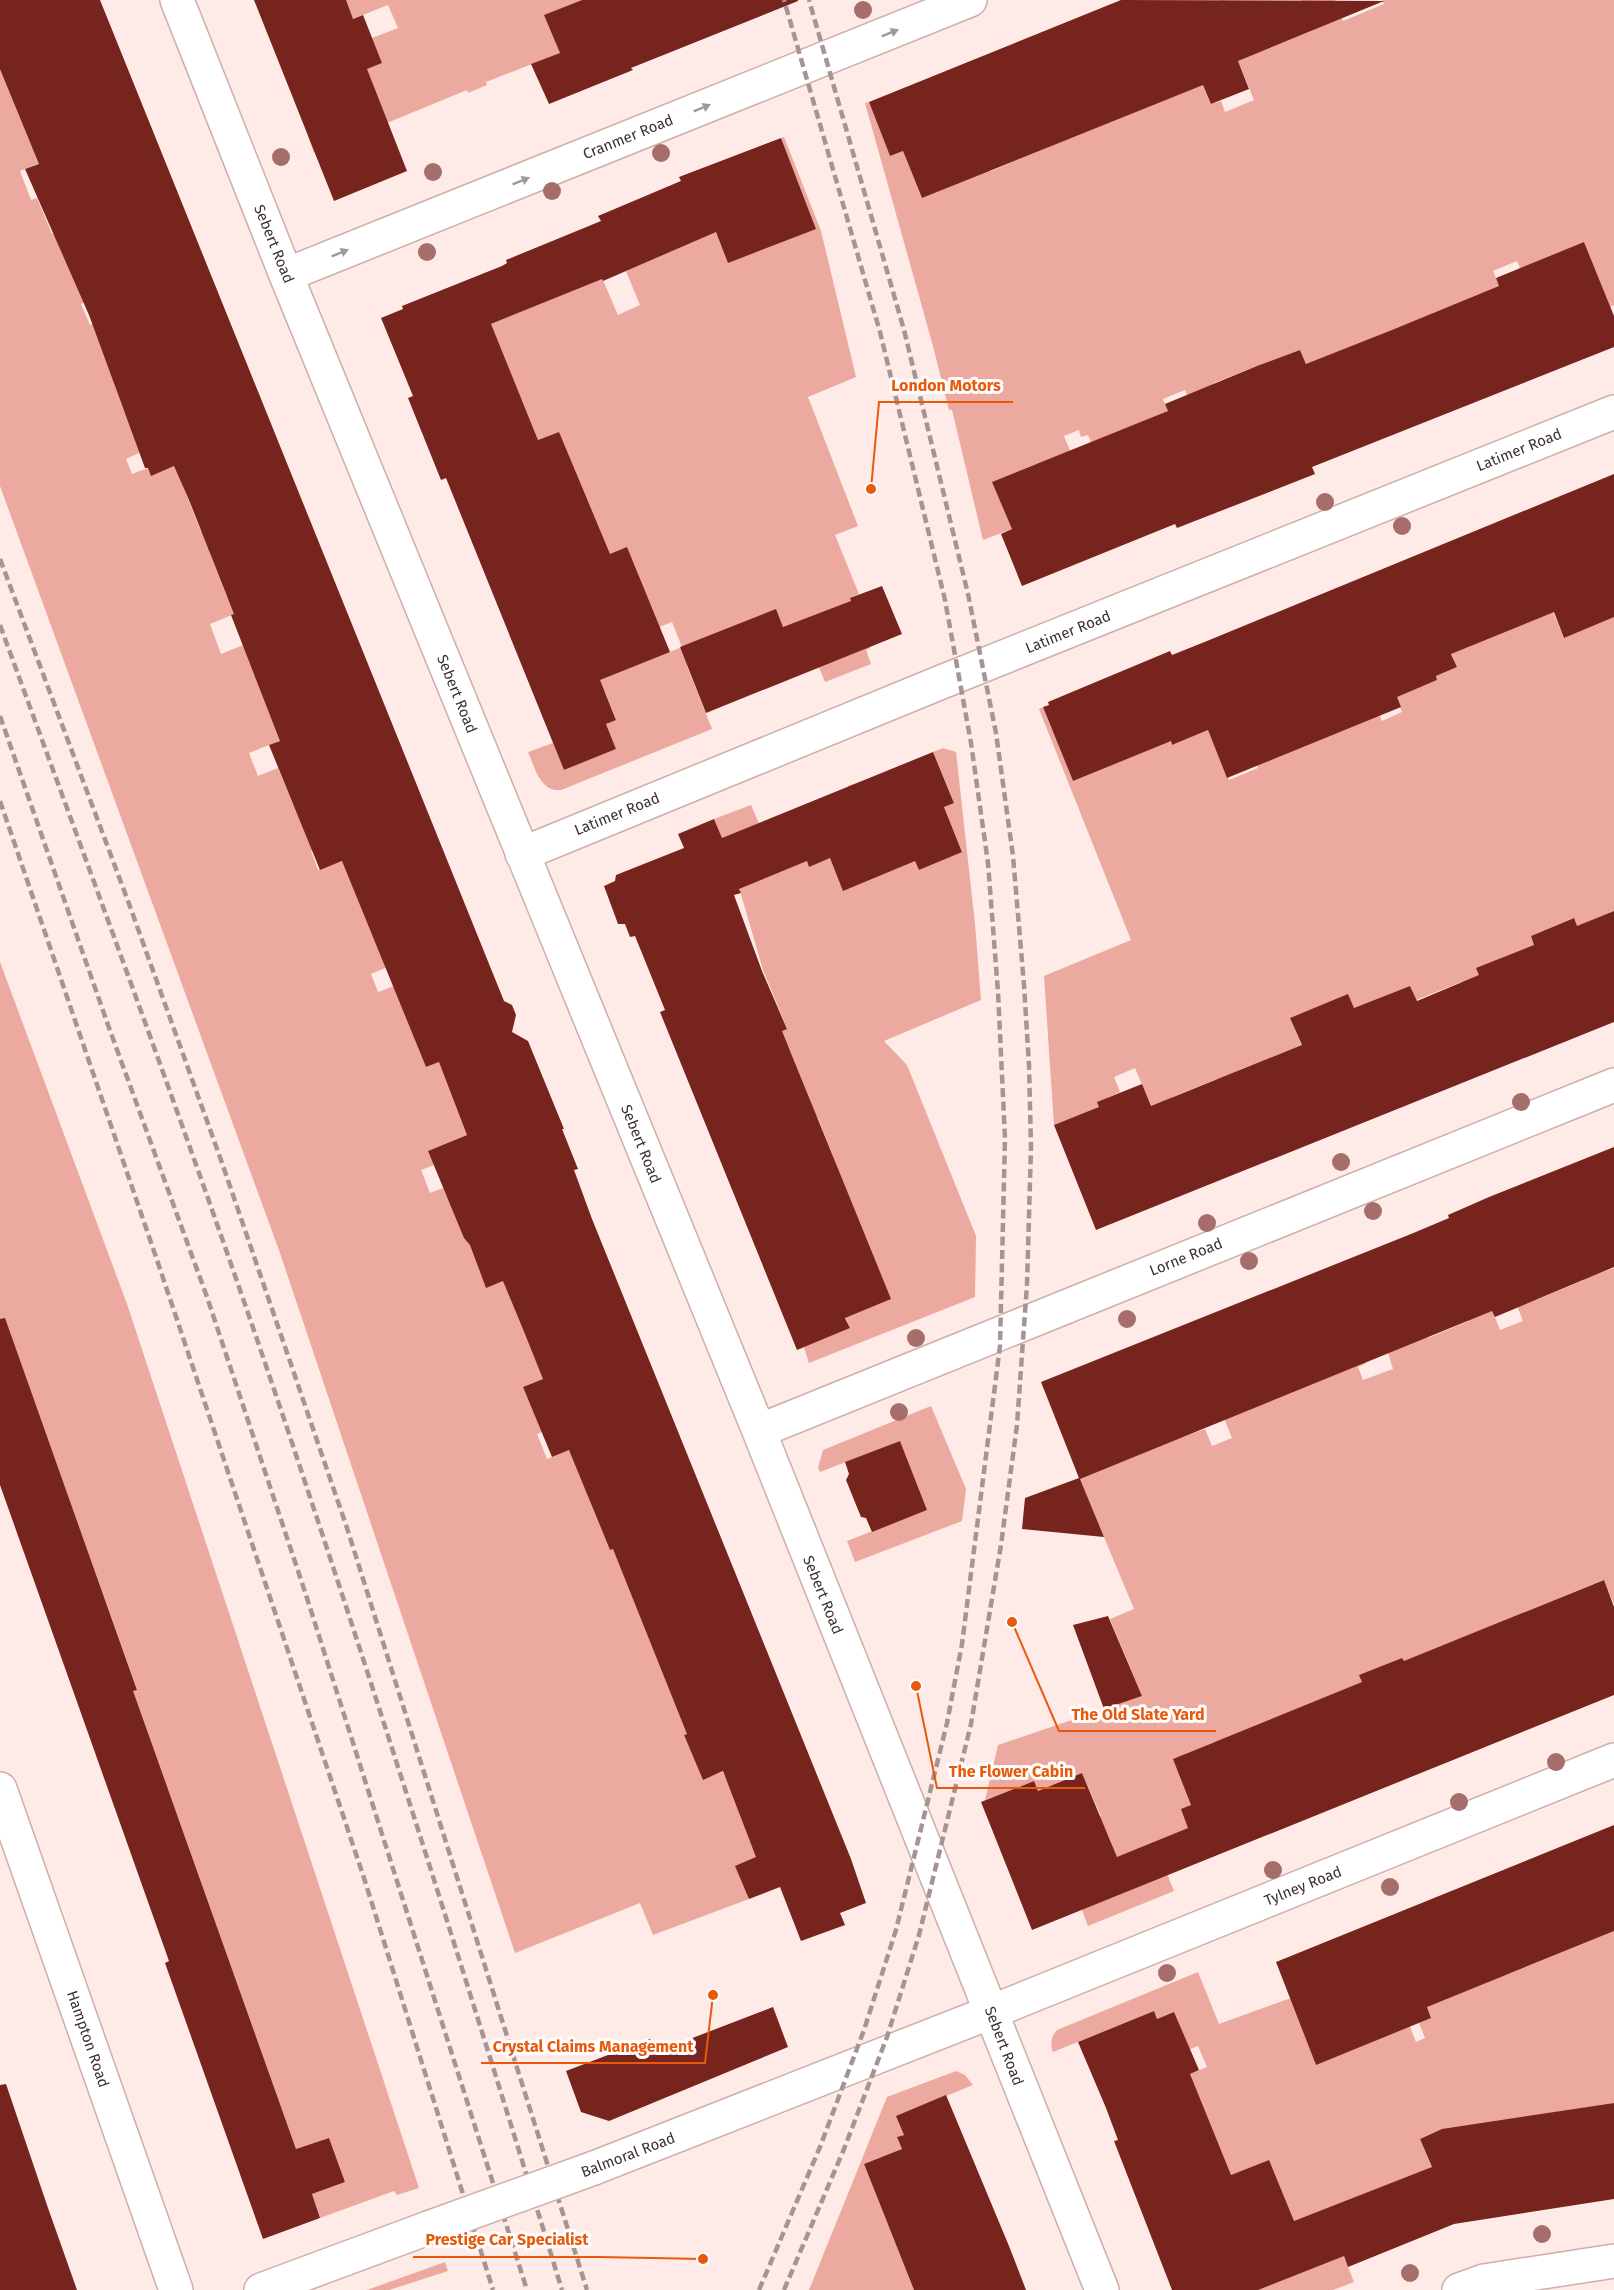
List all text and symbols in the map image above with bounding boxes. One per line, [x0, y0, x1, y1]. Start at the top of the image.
one-way arrow [882, 28, 900, 38]
one-way arrow [693, 103, 711, 112]
street label: Cranmer Road [580, 111, 676, 163]
one-way arrow [512, 175, 530, 185]
street label: Sebert Road [250, 202, 298, 286]
one-way arrow [331, 248, 349, 257]
callout: London Motors [879, 368, 1013, 402]
text: London Motors [891, 376, 1001, 395]
street label: Latimer Road [1474, 425, 1564, 475]
street label: Latimer Road [1023, 607, 1113, 657]
street label: Sebert Road [433, 652, 481, 736]
street label: Latimer Road [572, 789, 662, 839]
street label: Sebert Road [617, 1102, 665, 1186]
street label: Lorne Road [1147, 1234, 1225, 1280]
street label: Sebert Road [799, 1553, 847, 1637]
callout: The Old Slate Yard [1059, 1697, 1216, 1731]
text: The Old Slate Yard [1071, 1705, 1205, 1724]
callout: The Flower Cabin [937, 1754, 1085, 1788]
text: The Flower Cabin [949, 1762, 1073, 1781]
street label: Tylney Road [1262, 1862, 1344, 1910]
street label: Hampton Road [63, 1988, 113, 2090]
street label: Sebert Road [981, 2004, 1027, 2088]
callout: Crystal Claims Management [481, 2029, 705, 2063]
text: Crystal Claims Management [493, 2037, 694, 2056]
street label: Balmoral Road [578, 2129, 678, 2181]
callout: Prestige Car Specialist [413, 2223, 600, 2257]
text: Prestige Car Specialist [425, 2230, 589, 2249]

